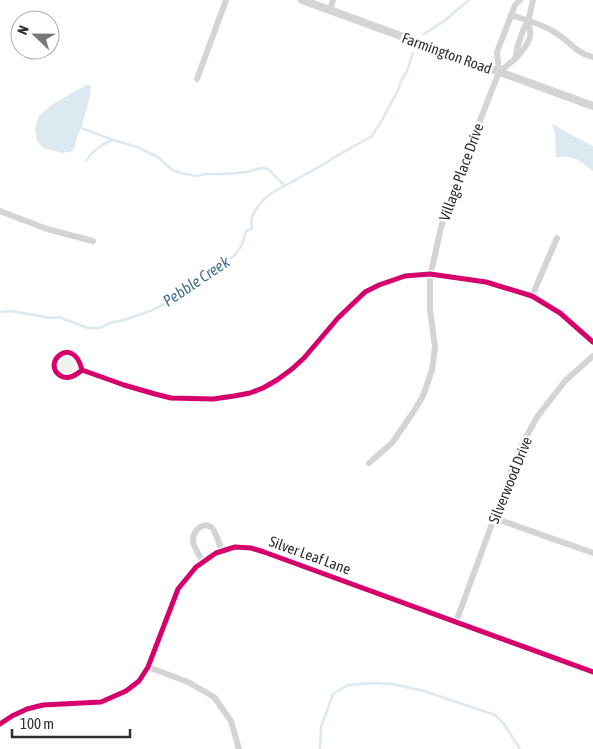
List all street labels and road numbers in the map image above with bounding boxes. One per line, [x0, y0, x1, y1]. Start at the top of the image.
street label: Farmington Road [400, 29, 494, 77]
street label: Village Place Drive [435, 121, 487, 223]
street label: Silverwood Drive [485, 434, 535, 526]
street label: Silver Leaf Lane [267, 532, 353, 578]

